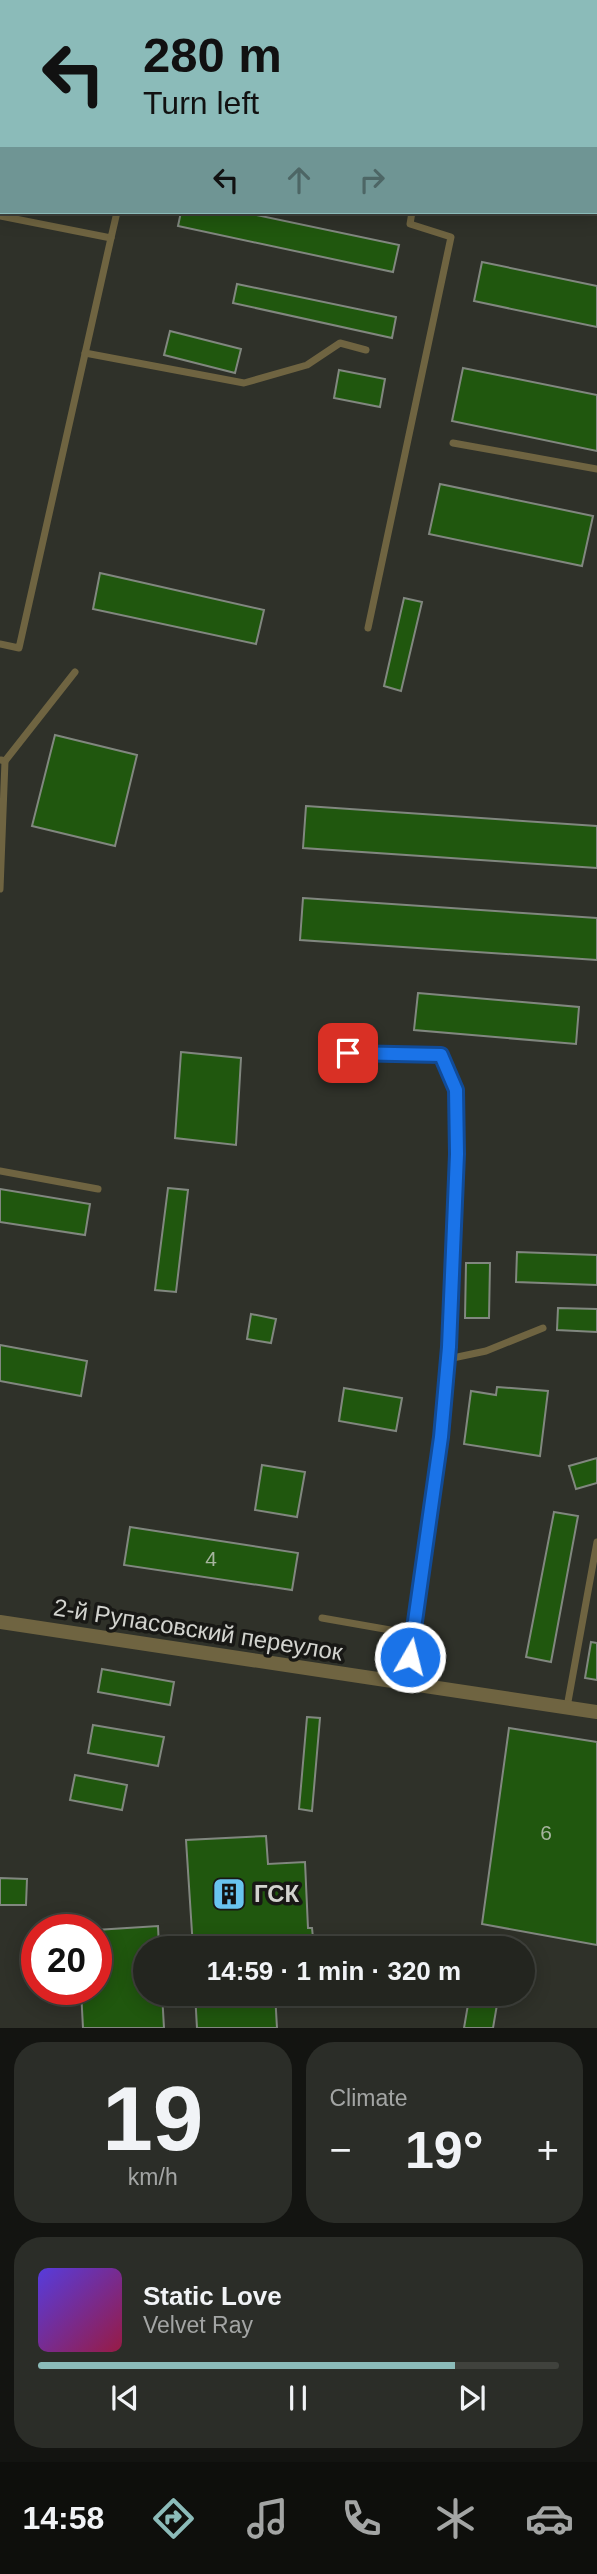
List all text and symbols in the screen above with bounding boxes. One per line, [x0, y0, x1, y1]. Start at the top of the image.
icon: left [28, 28, 119, 119]
text: 280 m [143, 28, 282, 82]
text: Turn left [143, 85, 259, 121]
icon: left [207, 161, 245, 199]
icon: ahead [280, 161, 318, 199]
icon: right [353, 161, 391, 199]
pin [318, 1023, 378, 1083]
icon: arrive [329, 1034, 367, 1072]
house number: 4 [205, 1547, 217, 1570]
street label: 2-й Рупасовский переулок [52, 1593, 345, 1666]
position arrow [373, 1620, 447, 1694]
house number: 6 [540, 1821, 552, 1844]
building icon: ГСК [210, 1875, 248, 1913]
place label: ГСК [254, 1880, 300, 1907]
speed limit sign: 20 [21, 1914, 112, 2005]
text: 14:59 · 1 min · 320 m [207, 1956, 461, 1986]
text: 19 [102, 2068, 203, 2169]
text: Climate [330, 2085, 407, 2111]
text: 19° [405, 2121, 484, 2179]
text: − [330, 2129, 352, 2171]
text: + [537, 2129, 559, 2171]
text: km/h [128, 2164, 178, 2190]
text: Static Love [143, 2281, 282, 2311]
text: Velvet Ray [143, 2312, 253, 2338]
icon: previous [106, 2379, 144, 2417]
icon: pause [279, 2379, 317, 2417]
icon: next [453, 2379, 491, 2417]
icon: directions [149, 2494, 198, 2543]
icon: music [243, 2494, 292, 2543]
icon: phone [337, 2494, 386, 2543]
icon: climate [431, 2494, 480, 2543]
icon: car [525, 2494, 574, 2543]
text: 14:58 [23, 2500, 104, 2536]

